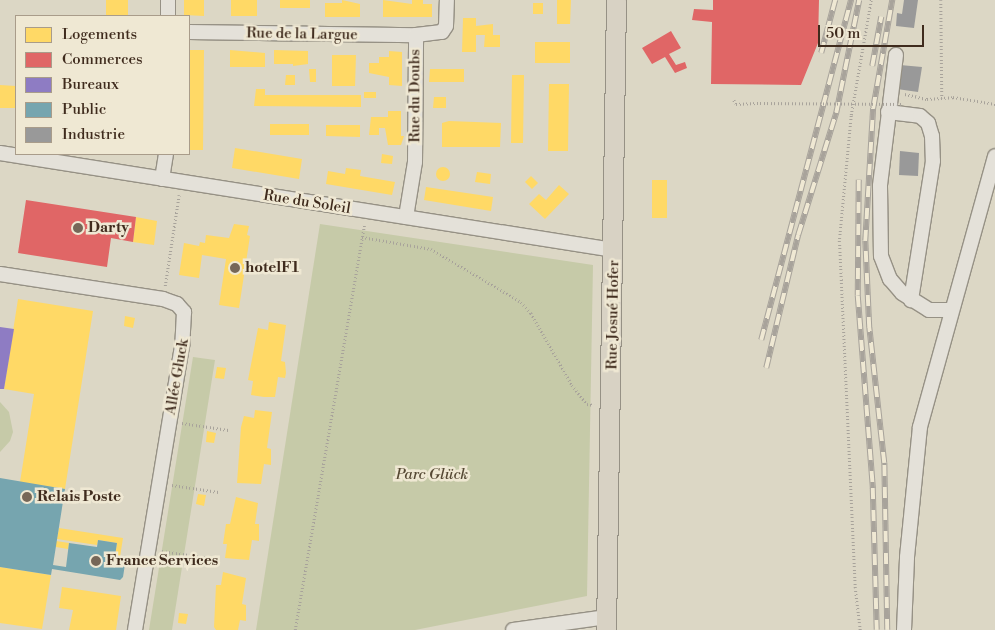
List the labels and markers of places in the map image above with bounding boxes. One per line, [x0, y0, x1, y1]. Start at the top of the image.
place label: Darty [88, 219, 129, 237]
marker: Darty [72, 222, 84, 234]
place label: hotelF1 [245, 259, 299, 277]
marker: hotelF1 [229, 262, 241, 274]
place label: Relais Poste [37, 488, 121, 506]
marker: Relais Poste [21, 491, 33, 503]
place label: France Services [106, 552, 218, 570]
marker: France Services [90, 555, 102, 567]

